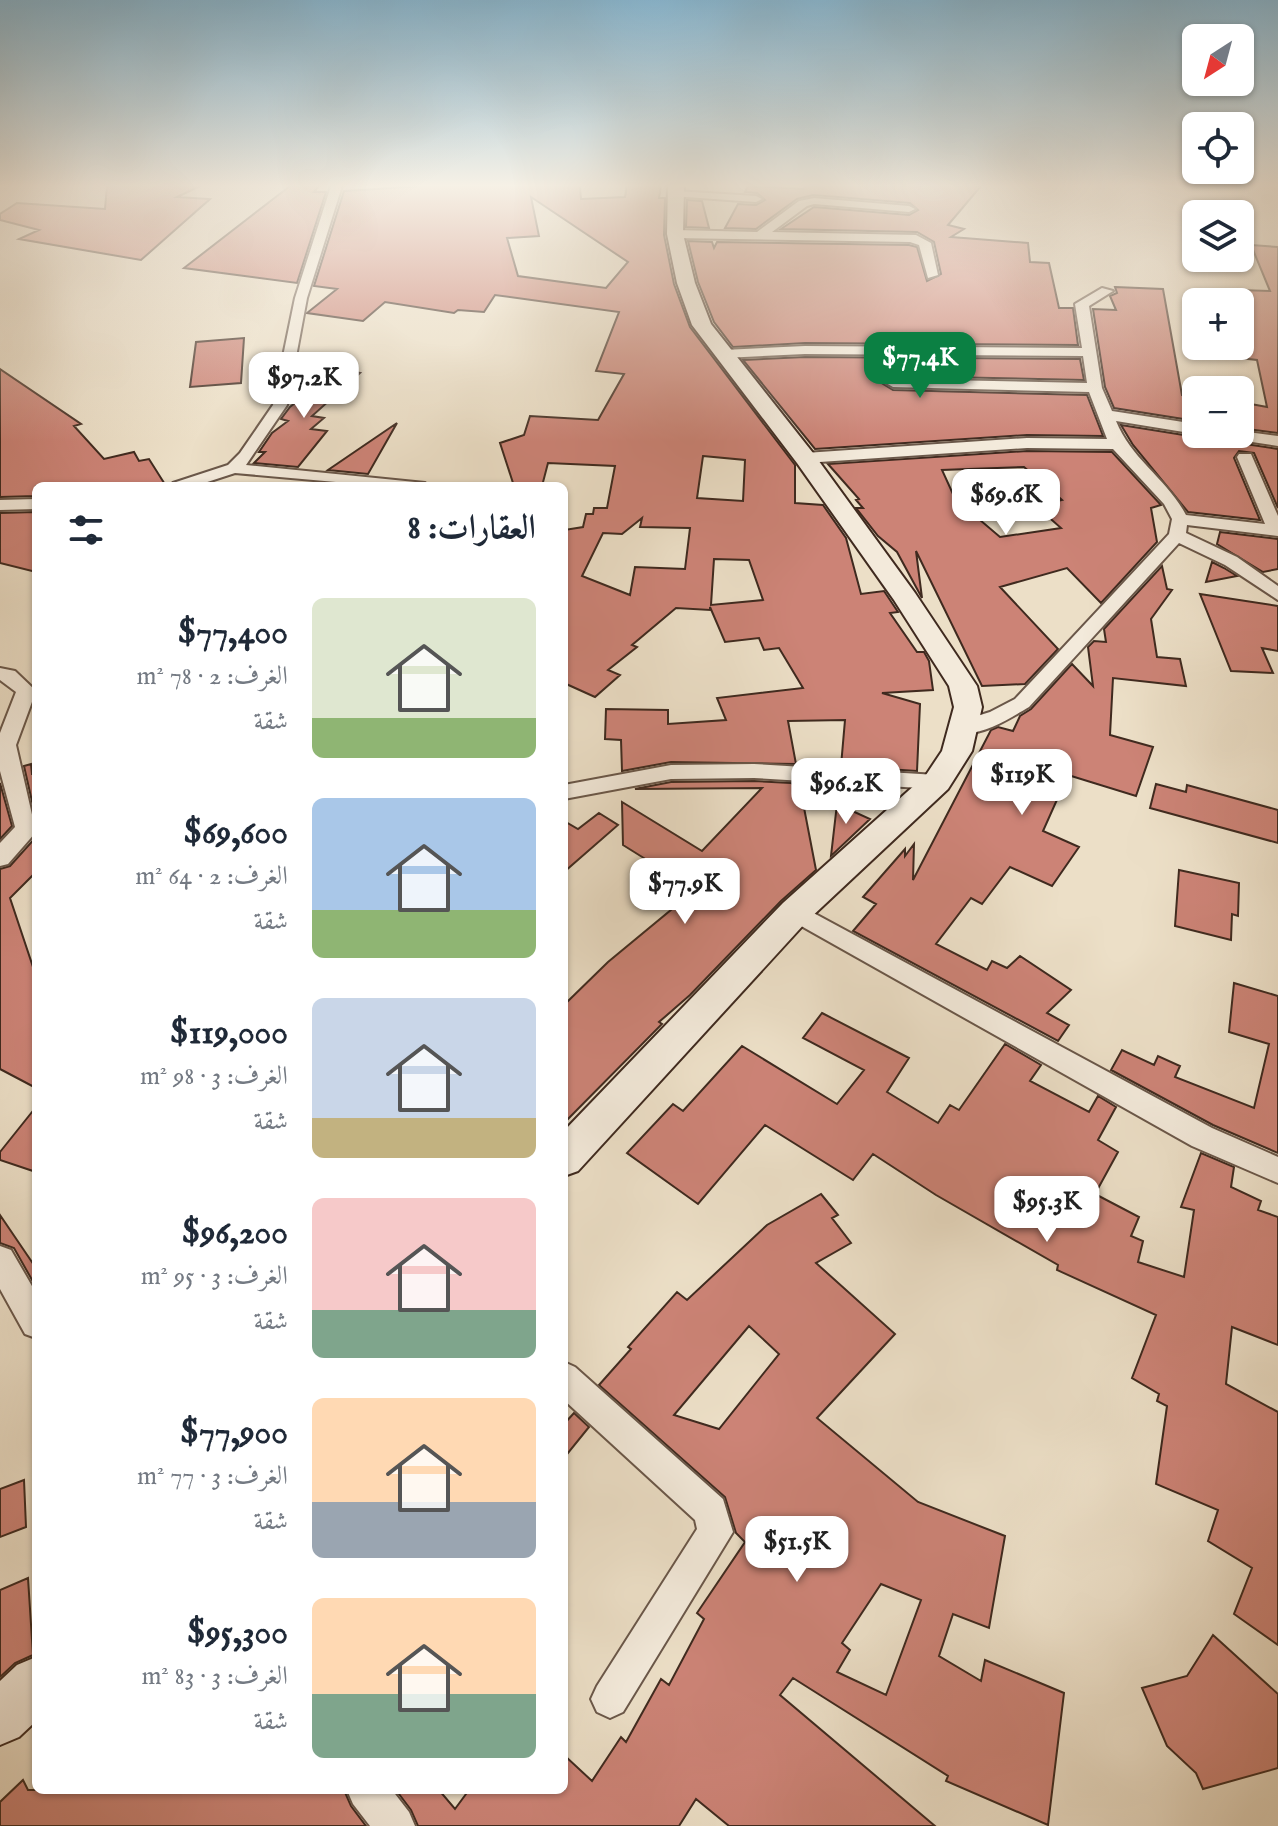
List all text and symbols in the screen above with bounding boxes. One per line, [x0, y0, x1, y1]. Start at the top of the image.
north arrow [1182, 24, 1254, 96]
map controls [1182, 24, 1254, 448]
button: locate [1182, 112, 1254, 184]
button: layers [1182, 200, 1254, 272]
button: + [1182, 288, 1254, 360]
pin: $77.4K [855, 332, 985, 400]
text: $77.4K [882, 341, 958, 374]
pin: $97.2K [239, 352, 369, 420]
text: $97.2K [267, 361, 341, 394]
button: − [1182, 376, 1254, 448]
pin: $69.6K [941, 469, 1071, 537]
text: $69.6K [970, 478, 1042, 511]
text: العقارات: 8 [407, 507, 536, 550]
icon: filters [64, 508, 108, 552]
text: $77,400 [177, 612, 288, 655]
icon: home [376, 630, 472, 726]
text: الغرف: 2 · 78 m² [137, 660, 288, 693]
text: شقة [254, 705, 288, 738]
pin: $119K [966, 749, 1078, 817]
pin: $96.2K [781, 758, 911, 826]
text: $119K [990, 758, 1054, 791]
text: $96.2K [809, 767, 883, 800]
text: $69,600 [183, 812, 288, 855]
icon: home [376, 830, 472, 926]
pin: $77.9K [620, 858, 750, 926]
text: الغرف: 2 · 64 m² [135, 860, 288, 893]
text: $77.9K [648, 867, 722, 900]
text: شقة [254, 905, 288, 938]
text: $119,000 [170, 1012, 288, 1055]
icon: home [376, 1030, 472, 1126]
text: الغرف: 3 · 98 m² [140, 1060, 288, 1093]
text: شقة [254, 1105, 288, 1138]
pin: $95.3K [982, 1176, 1112, 1244]
text: $95.3K [1012, 1185, 1082, 1218]
text: $96,200 [182, 1212, 288, 1255]
icon: home [376, 1230, 472, 1326]
text: الغرف: 3 · 95 m² [141, 1260, 288, 1293]
text: شقة [254, 1305, 288, 1338]
text: $77,900 [180, 1412, 288, 1455]
icon: home [376, 1430, 472, 1526]
text: الغرف: 3 · 77 m² [137, 1460, 288, 1493]
text: شقة [254, 1505, 288, 1538]
pin: $51.5K [732, 1516, 862, 1584]
text: $51.5K [763, 1525, 831, 1558]
text: $95,300 [187, 1612, 288, 1655]
icon: home [376, 1630, 472, 1726]
text: الغرف: 3 · 83 m² [142, 1660, 288, 1693]
text: شقة [254, 1705, 288, 1738]

